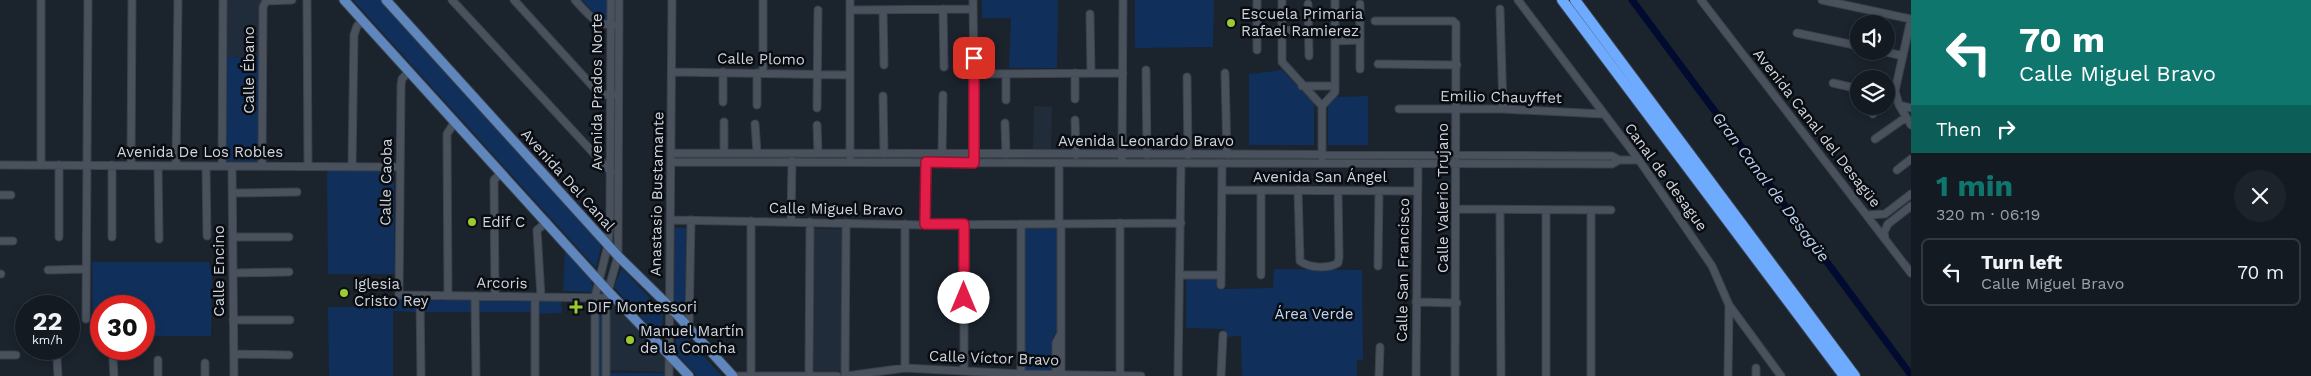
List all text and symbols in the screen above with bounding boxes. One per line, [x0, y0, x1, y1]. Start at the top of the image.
place label: Escuela Primaria Rafael Ramierez [1241, 5, 1364, 40]
street label: Avenida Prados Norte [588, 13, 606, 171]
map controls [1850, 15, 1895, 115]
button: sound [1850, 15, 1895, 60]
marker: Escuela Primaria Rafael Ramierez [1225, 17, 1237, 29]
text: 70 m [2019, 19, 2105, 61]
icon: left [1936, 20, 2001, 85]
street label: Calle Ébano [240, 26, 258, 114]
pin [953, 37, 995, 79]
icon: arrive [960, 44, 988, 72]
street label: Avenida Canal del Desagüe [1749, 45, 1885, 211]
street label: Calle Plomo [717, 49, 805, 69]
text: Calle Miguel Bravo [2019, 61, 2216, 86]
button: layers [1850, 70, 1895, 115]
street label: Emilio Chauyffet [1440, 87, 1563, 107]
water label: Gran Canal de Desagüe [1708, 108, 1834, 266]
street label: Anastasio Bustamante [647, 111, 667, 277]
icon: right [1992, 115, 2020, 143]
text: Then [1936, 118, 1982, 141]
street label: Canal de desague [1621, 119, 1711, 235]
street label: Calle Valerio Trujano [1434, 123, 1452, 273]
street label: Avenida Del Canal [517, 125, 619, 235]
street label: Avenida Leonardo Bravo [1058, 132, 1234, 150]
street label: Calle Caoba [376, 138, 396, 226]
street label: Avenida De Los Robles [117, 143, 283, 161]
street label: Avenida San Ángel [1253, 168, 1387, 186]
text: 1 min [1936, 168, 2013, 203]
button: close [2234, 170, 2286, 222]
street label: Calle San Francisco [1393, 198, 1413, 342]
street label: Calle Miguel Bravo [769, 199, 903, 219]
text: 320 m · 06:19 [1936, 205, 2040, 224]
place label: Edif C [482, 213, 525, 231]
marker: Edif C [466, 216, 478, 228]
street label: Calle Encino [210, 225, 228, 317]
text: Turn left [1981, 251, 2062, 274]
icon: left [1938, 258, 1966, 286]
text: 70 m [2237, 261, 2284, 284]
position arrow [937, 271, 989, 323]
street label: Arcoris [476, 274, 528, 292]
text: Calle Miguel Bravo [1981, 274, 2124, 293]
place label: Iglesia Cristo Rey [354, 275, 429, 310]
marker: Iglesia Cristo Rey [338, 287, 350, 299]
speed limit sign: 30 [90, 295, 155, 360]
place label: DIF Montessori [587, 298, 697, 316]
marker: DIF Montessori [569, 300, 583, 314]
park label: Área Verde [1275, 305, 1353, 323]
text: 22 [33, 307, 62, 336]
place label: Manuel Martín de la Concha [640, 322, 744, 357]
text: km/h [32, 333, 63, 347]
marker: Manuel Martín de la Concha [624, 334, 636, 346]
street label: Calle Víctor Bravo [929, 347, 1059, 369]

